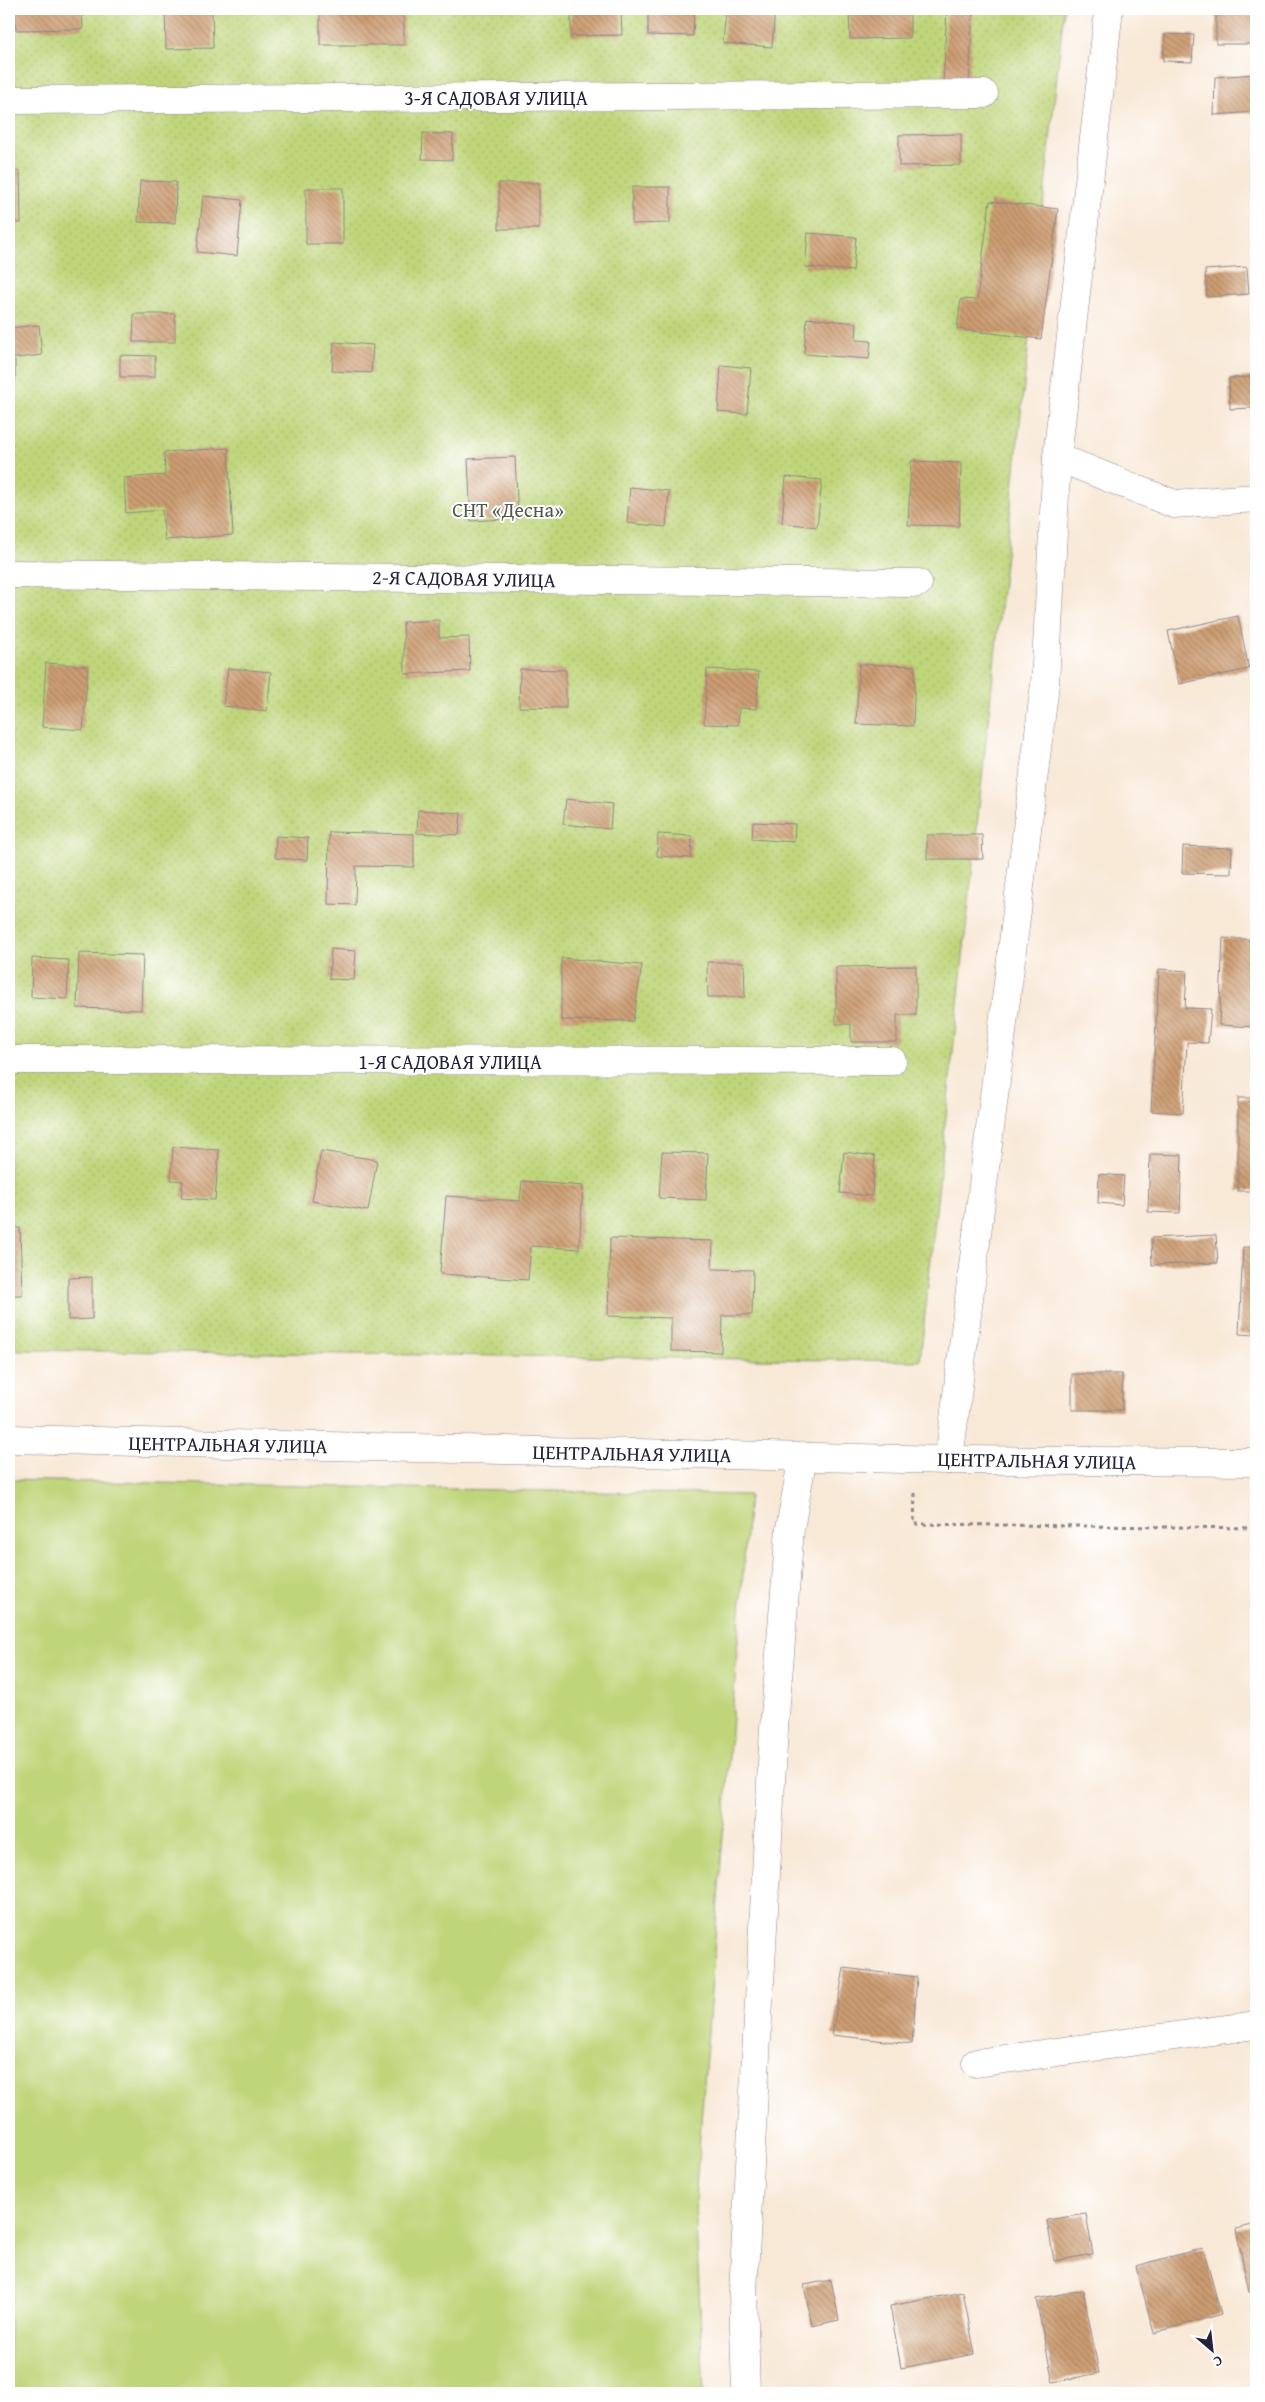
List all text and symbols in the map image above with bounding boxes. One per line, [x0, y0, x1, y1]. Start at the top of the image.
street label: 3-Я САДОВАЯ УЛИЦА [404, 83, 588, 112]
park label: СНТ «Десна» [452, 495, 564, 524]
street label: 2-Я САДОВАЯ УЛИЦА [372, 562, 556, 594]
street label: 1-Я САДОВАЯ УЛИЦА [358, 1047, 542, 1076]
street label: ЦЕНТРАЛЬНАЯ УЛИЦА [128, 1428, 328, 1460]
street label: ЦЕНТРАЛЬНАЯ УЛИЦА [532, 1437, 732, 1469]
street label: ЦЕНТРАЛЬНАЯ УЛИЦА [937, 1444, 1137, 1476]
north arrow [1188, 2324, 1238, 2374]
text: С [1210, 2351, 1226, 2372]

